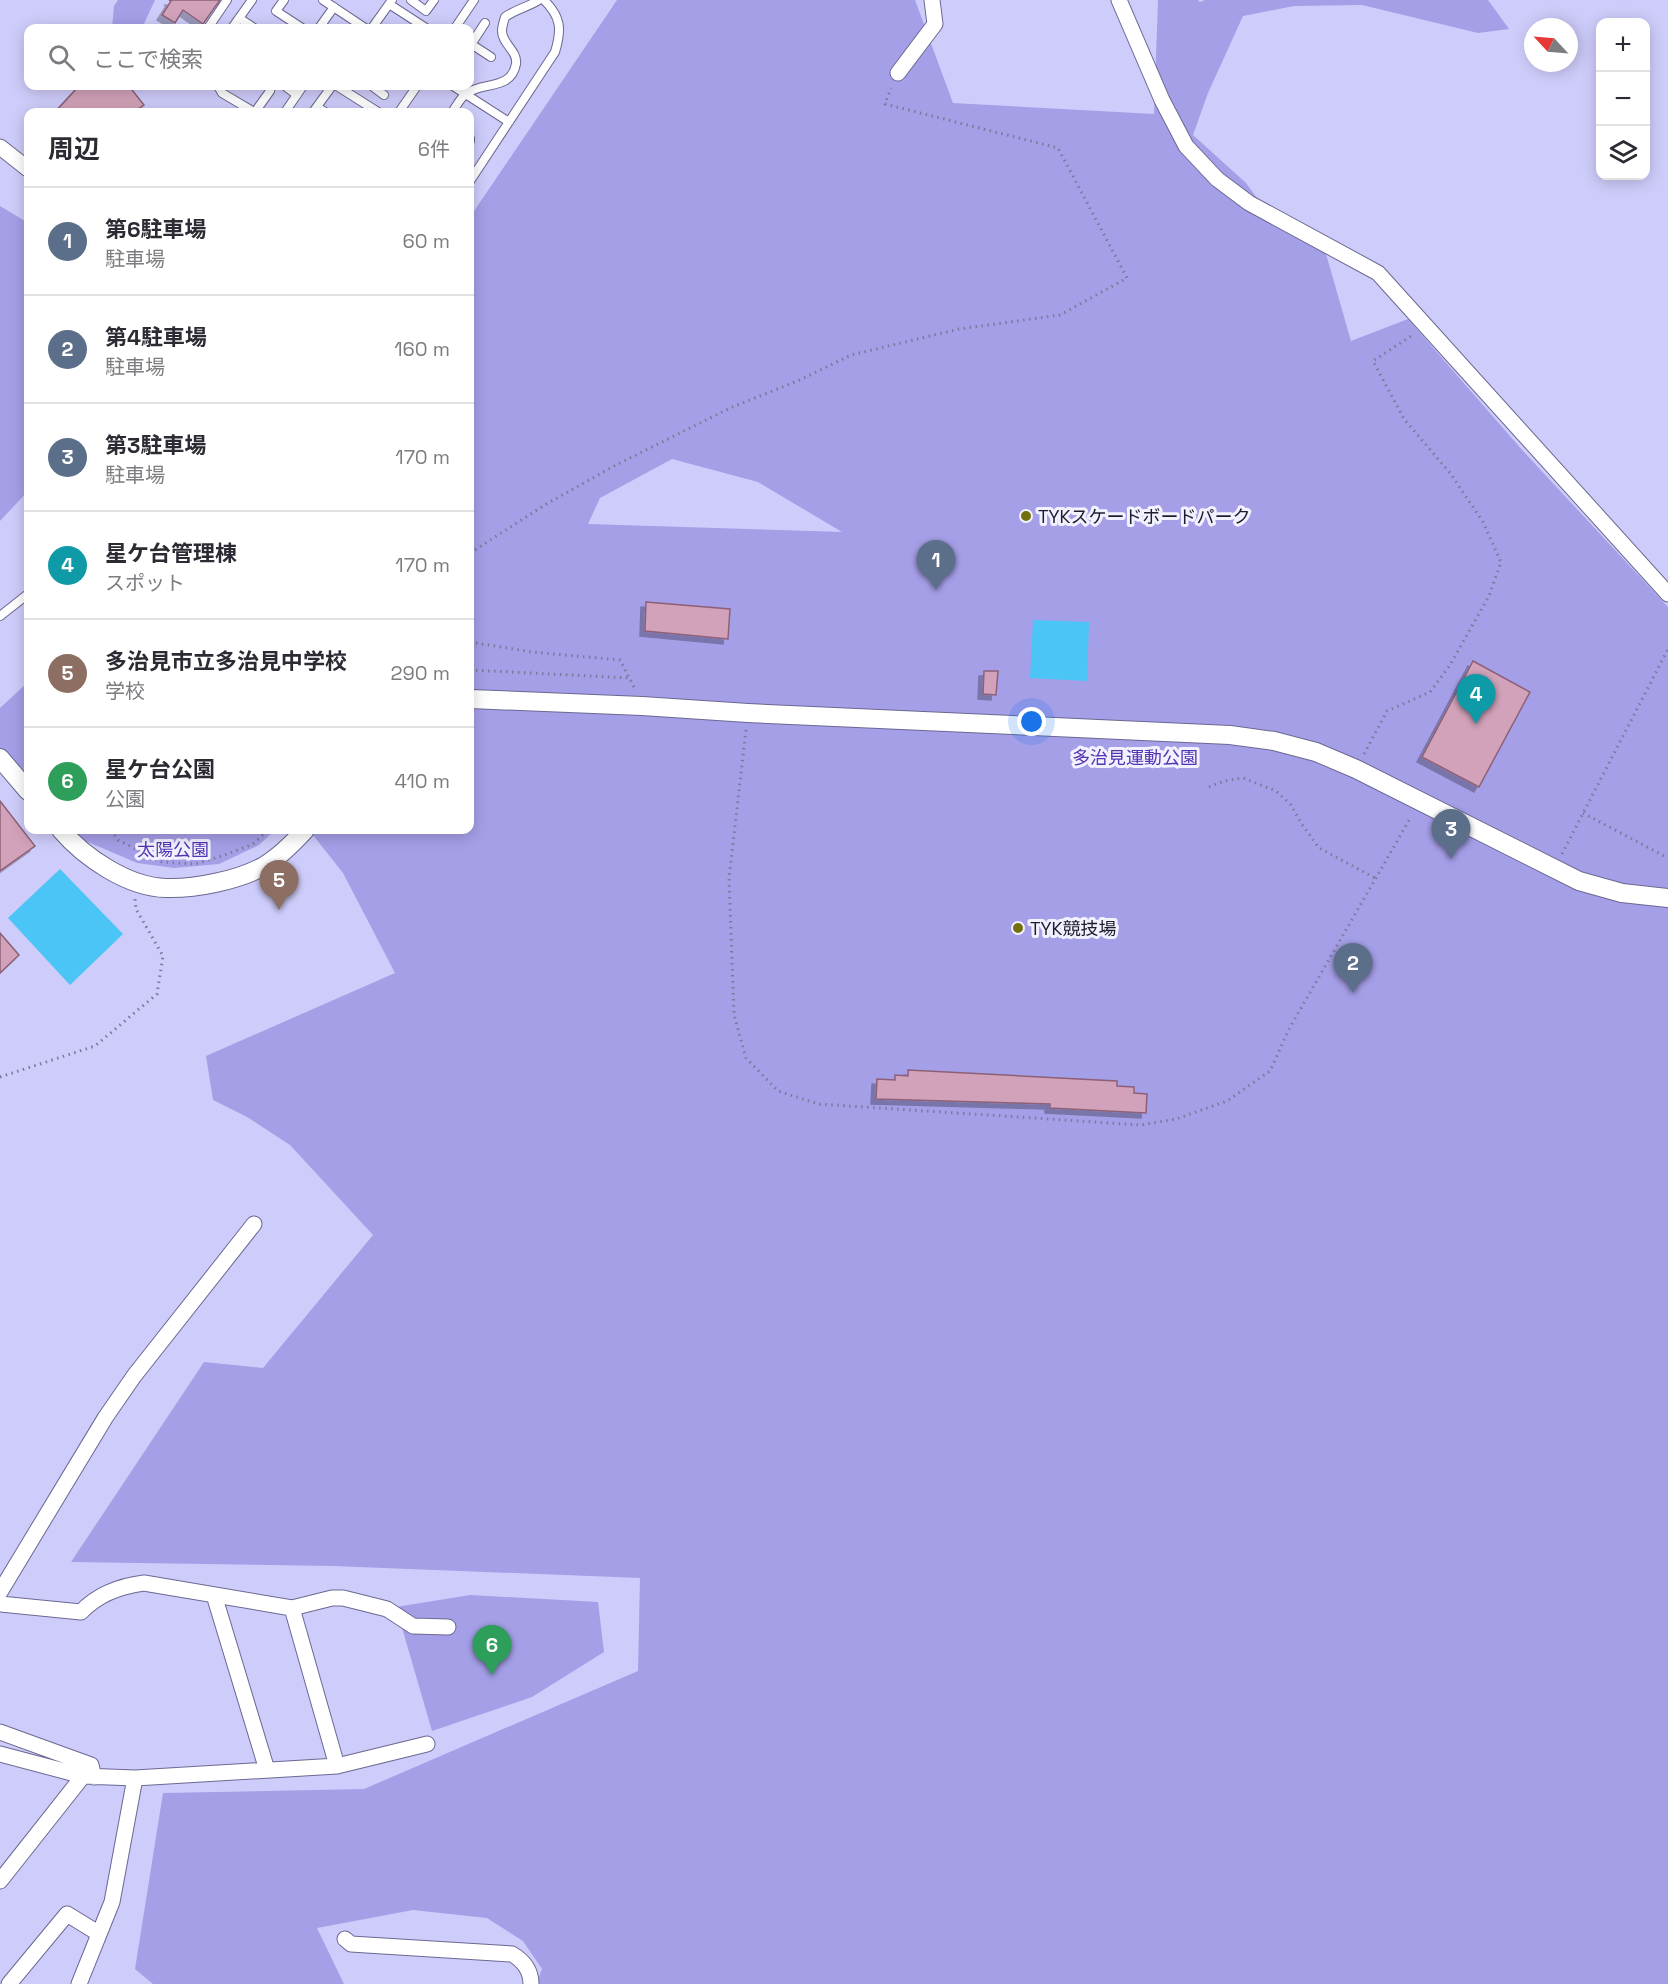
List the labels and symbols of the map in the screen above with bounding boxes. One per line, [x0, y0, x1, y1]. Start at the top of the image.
north arrow [1524, 18, 1578, 72]
place label: TYKスケードボードパーク [1038, 505, 1251, 528]
marker: TYKスケードボードパーク [1019, 509, 1033, 523]
pin: 1 [916, 540, 956, 590]
pin: 4 [1456, 674, 1496, 724]
your location [1017, 707, 1046, 736]
park label: 多治見運動公園 [1072, 746, 1198, 769]
pin: 3 [1432, 810, 1470, 859]
park label: 太陽公園 [137, 838, 209, 861]
pin: 5 [260, 860, 298, 910]
place label: TYK競技場 [1030, 917, 1117, 940]
marker: TYK競技場 [1011, 921, 1025, 935]
pin: 2 [1334, 944, 1372, 993]
pin: 6 [472, 1626, 512, 1675]

